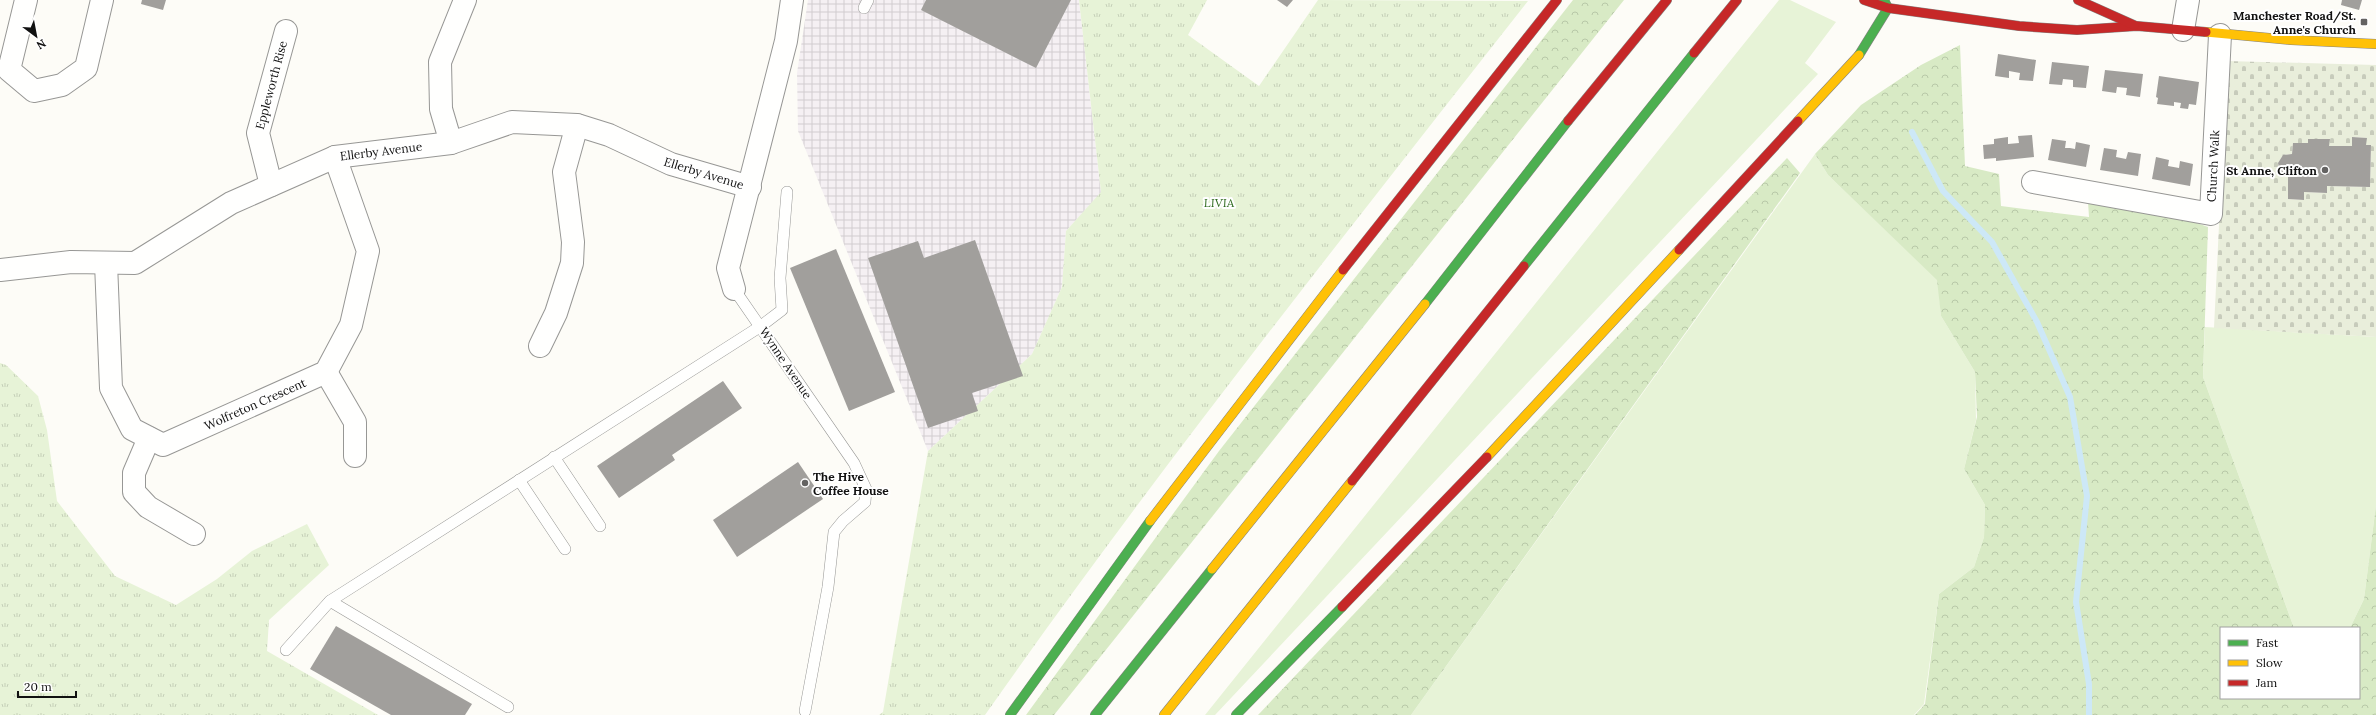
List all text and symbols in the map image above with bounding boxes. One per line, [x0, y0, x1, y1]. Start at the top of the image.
place label: Manchester Road/St. Anne's Church [2233, 8, 2357, 37]
north arrow [16, 16, 56, 56]
marker: Manchester Road/St. Anne's Church [2359, 17, 2369, 27]
text: N [34, 36, 49, 53]
street label: Eppleworth Rise [252, 39, 290, 131]
street label: Church Walk [2204, 129, 2222, 202]
street label: Ellerby Avenue [339, 138, 423, 163]
street label: Ellerby Avenue [662, 154, 746, 192]
place label: St Anne, Clifton [2226, 163, 2317, 178]
marker: St Anne, Clifton [2320, 165, 2330, 175]
park label: LIVIA [1204, 195, 1235, 210]
street label: Wynne Avenue [757, 324, 816, 402]
street label: Wolfreton Crescent [202, 375, 308, 433]
place label: The Hive Coffee House [813, 469, 889, 498]
marker: The Hive Coffee House [800, 478, 810, 488]
legend [2220, 627, 2360, 699]
text: Fast [2256, 635, 2279, 650]
text: Slow [2256, 655, 2283, 670]
scale bar [18, 673, 76, 699]
text: Jam [2255, 675, 2277, 690]
text: 20 m [24, 679, 52, 694]

